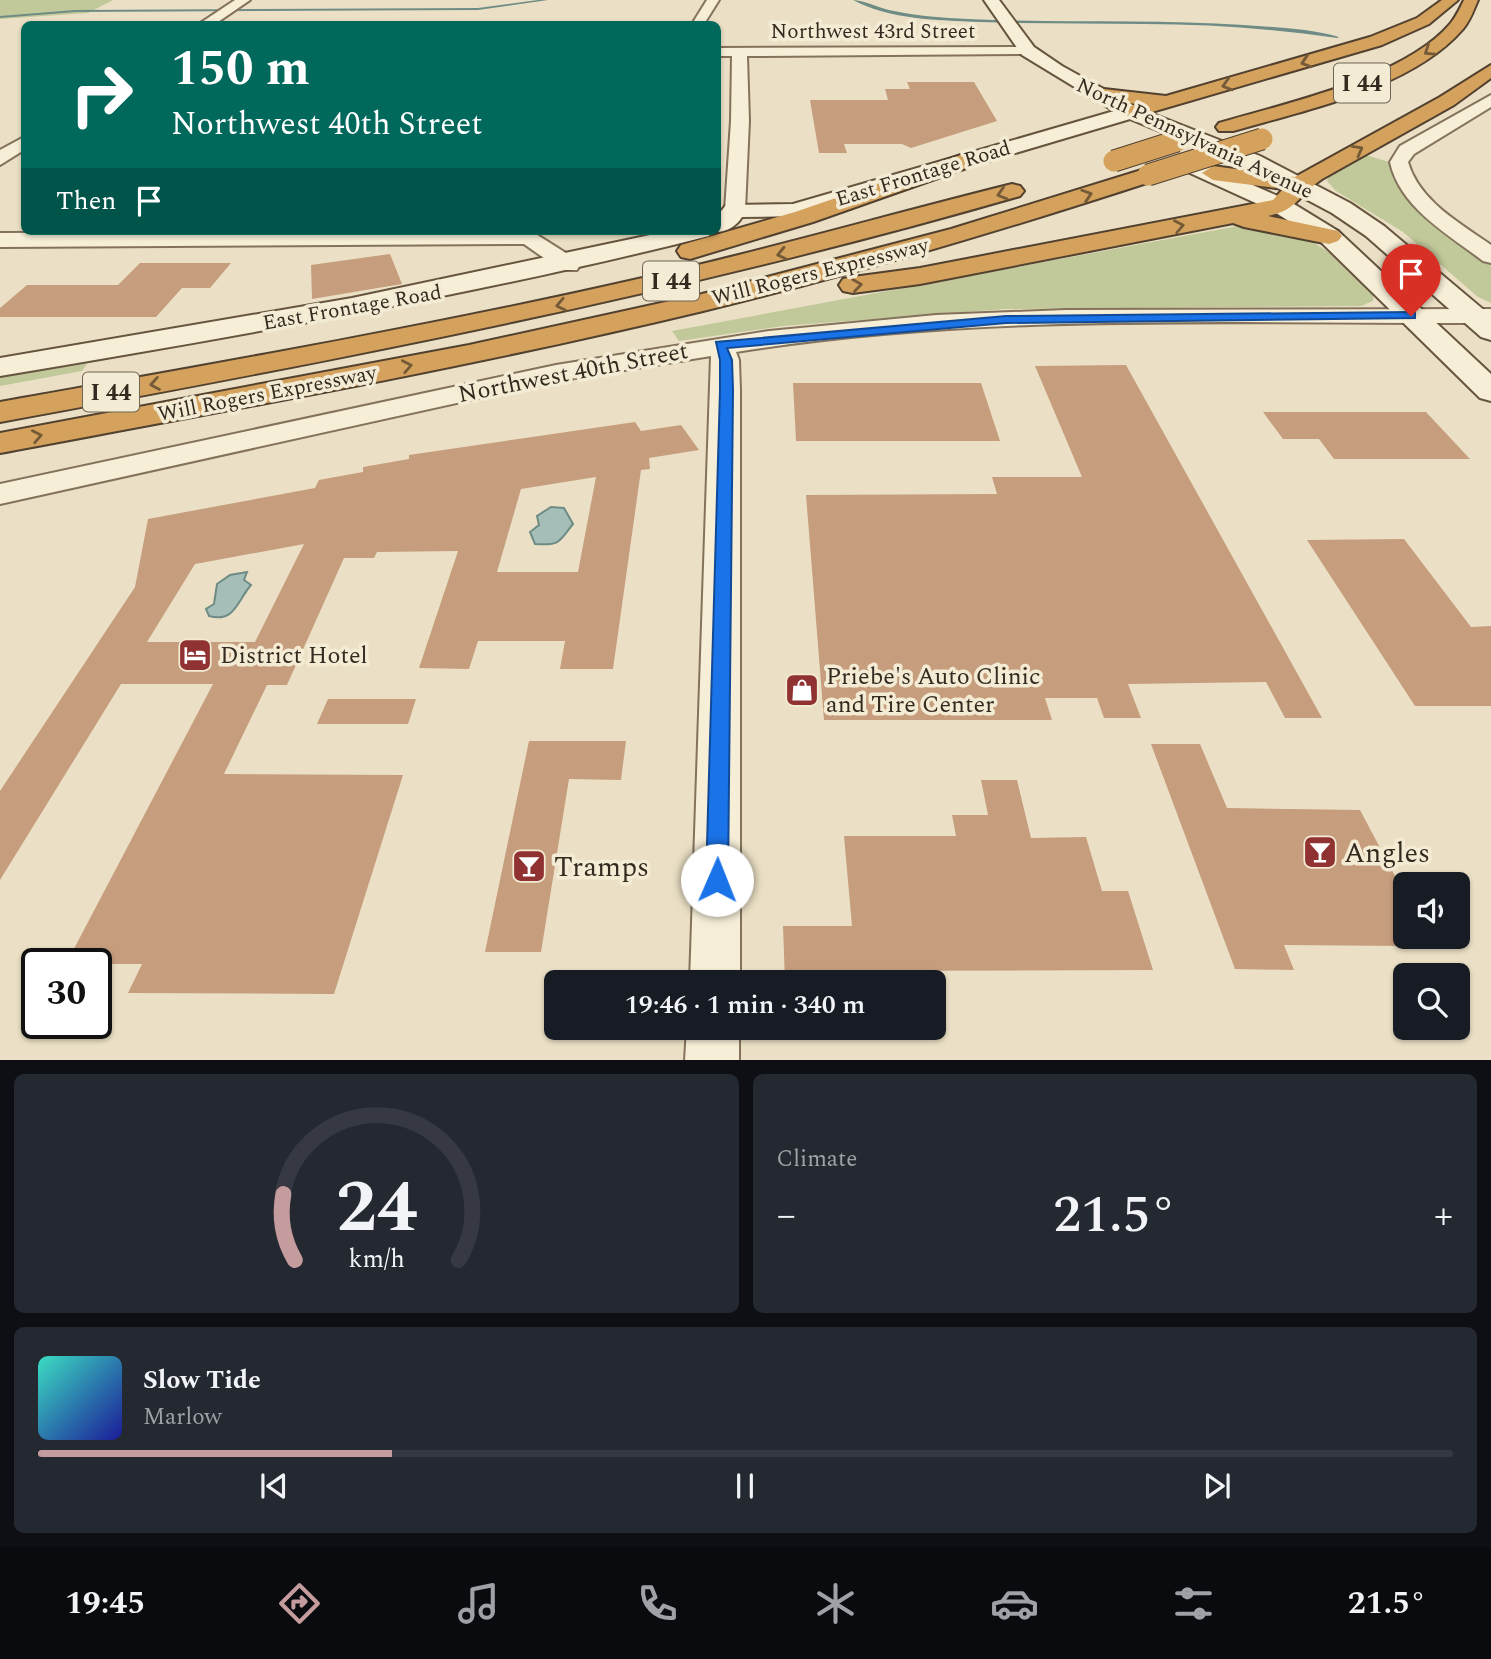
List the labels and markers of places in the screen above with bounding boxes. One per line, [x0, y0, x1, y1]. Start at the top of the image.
pin [1381, 244, 1441, 316]
hotel icon: District Hotel [176, 636, 214, 674]
place label: District Hotel [220, 638, 368, 674]
place label: Priebe's Auto Clinic and Tire Center [826, 659, 1041, 723]
shop icon: Priebe's Auto Clinic and Tire Center [783, 671, 821, 709]
place label: Angles [1344, 832, 1430, 875]
bar icon: Angles [1301, 833, 1339, 871]
place label: Tramps [554, 846, 649, 889]
bar icon: Tramps [510, 847, 548, 885]

